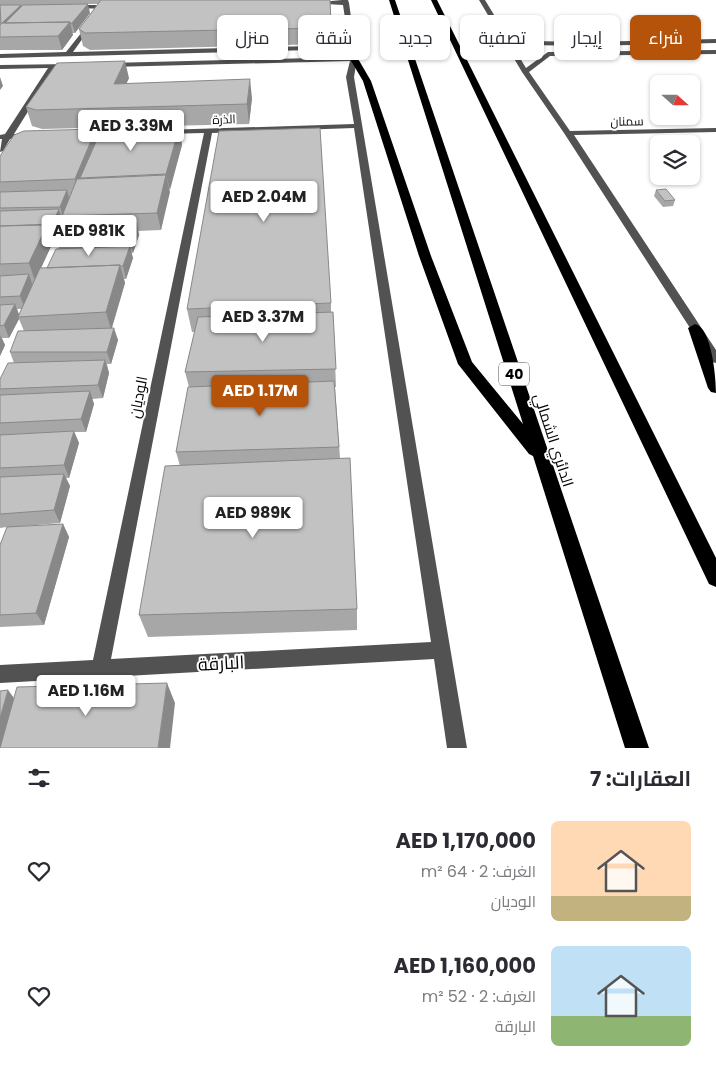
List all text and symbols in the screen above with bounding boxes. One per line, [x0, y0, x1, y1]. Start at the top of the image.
chip: منزل [217, 15, 288, 60]
chip: شقة [298, 15, 370, 60]
chip: جديد [380, 15, 450, 60]
chip: تصفية [460, 15, 544, 60]
chip: إيجار [554, 15, 620, 60]
chip: شراء [630, 15, 701, 60]
north arrow [650, 75, 700, 125]
map controls [650, 75, 700, 185]
pin: AED 3.39M [74, 110, 188, 152]
street label: الذرة [212, 110, 236, 128]
street label: سمنان [610, 112, 644, 130]
text: AED 3.39M [89, 114, 173, 137]
button: layers [650, 135, 700, 185]
pin: AED 2.04M [207, 180, 321, 223]
text: AED 2.04M [221, 185, 307, 208]
pin: AED 981K [37, 214, 141, 257]
text: AED 981K [53, 219, 125, 242]
pin: AED 3.37M [206, 300, 320, 343]
text: AED 3.37M [222, 305, 304, 328]
road number: 40 [499, 362, 529, 386]
street label: الوديان [124, 374, 152, 420]
pin: AED 1.17M [203, 374, 317, 417]
text: AED 1.17M [222, 379, 298, 402]
street label: الدائري الشمالي [527, 391, 579, 490]
pin: AED 989K [201, 496, 305, 539]
text: AED 989K [215, 501, 291, 524]
street label: البارقة [197, 649, 245, 677]
pin: AED 1.16M [29, 674, 143, 717]
text: AED 1.16M [48, 679, 124, 702]
icon: filters [25, 764, 53, 792]
text: العقارات: 7 [590, 764, 691, 793]
text: AED 1,170,000 [396, 826, 536, 855]
icon: home [591, 841, 651, 901]
icon: heart [25, 857, 53, 885]
text: الغرف: 2 · 64 m² [421, 860, 536, 883]
text: الوديان [491, 890, 536, 913]
text: AED 1,160,000 [393, 951, 536, 980]
icon: home [591, 966, 651, 1026]
icon: heart [25, 982, 53, 1010]
text: الغرف: 2 · 52 m² [422, 985, 536, 1008]
text: البارقة [495, 1015, 536, 1038]

